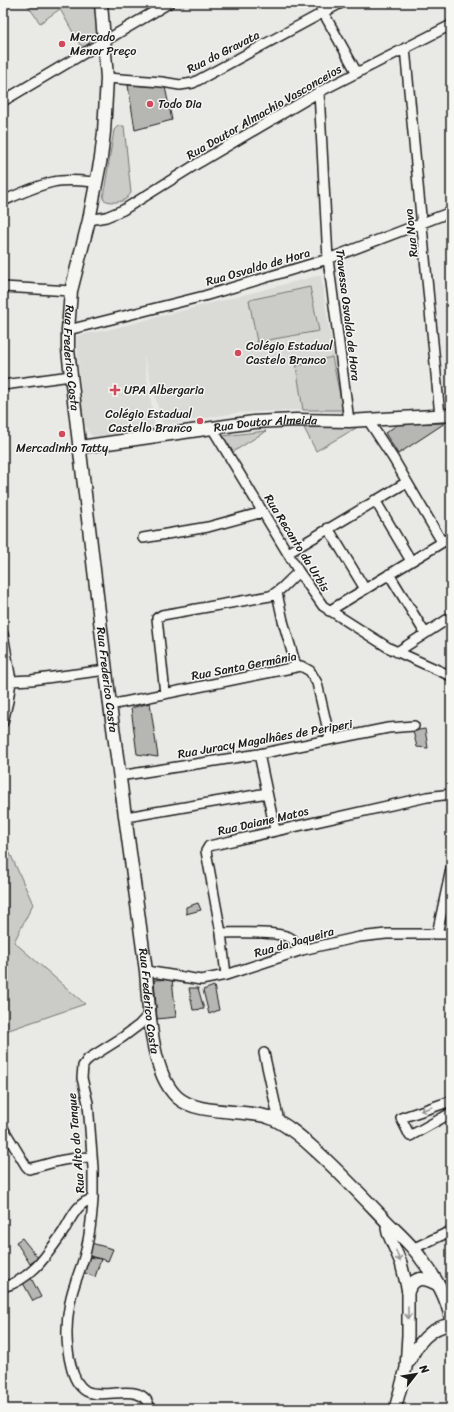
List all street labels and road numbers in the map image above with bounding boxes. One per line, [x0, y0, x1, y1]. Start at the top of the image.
street label: Rua do Gravata [183, 24, 263, 80]
street label: Rua Doutor Almachio Vasconceios [182, 58, 346, 166]
street label: Rua Nova [398, 208, 424, 258]
street label: Rua Osvaldo de Hora [203, 242, 313, 292]
street label: Travessa Osvaldo de Hora [329, 248, 367, 383]
street label: Rua Frederico Costa [57, 304, 86, 413]
street label: Rua Doutor Almeida [212, 409, 318, 439]
street label: Rua Recanto da Urbis [258, 490, 336, 597]
street label: Rua Frederico Costa [90, 626, 125, 735]
street label: Rua Santa Germânia [189, 645, 299, 687]
street label: Rua Juracy Magalhâes de Periperi [176, 713, 355, 765]
street label: Rua Daiane Matos [215, 800, 311, 842]
street label: Rua da Jaqueira [251, 920, 338, 964]
street label: Rua Frederico Costa [132, 947, 167, 1057]
street label: Rua Alto do Tanque [61, 1092, 91, 1194]

